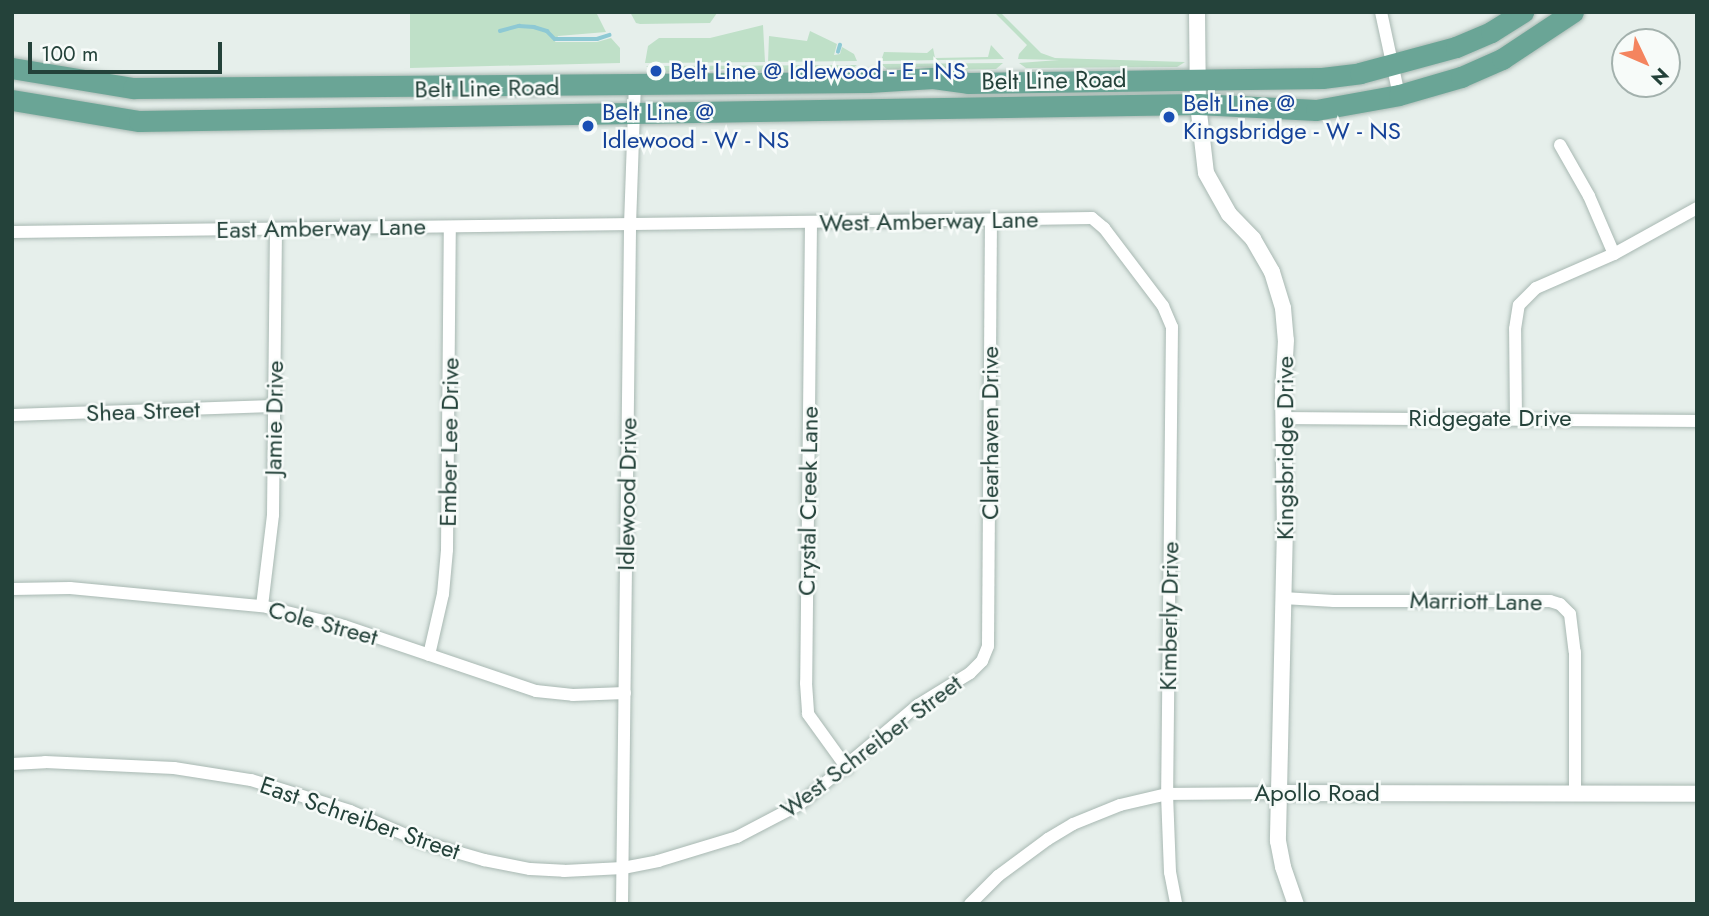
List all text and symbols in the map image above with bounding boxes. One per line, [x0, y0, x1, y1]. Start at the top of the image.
scale bar [32, 28, 226, 72]
north arrow [1611, 28, 1681, 98]
text: 100 m [41, 39, 98, 69]
place label: Belt Line @ Idlewood - E - NS [670, 57, 966, 85]
text: N [1645, 62, 1675, 91]
marker: Belt Line @ Idlewood - E - NS [648, 63, 664, 79]
street label: Belt Line Road [981, 64, 1127, 96]
street label: Belt Line Road [414, 72, 560, 104]
place label: Belt Line @ Kingsbridge - W - NS [1183, 89, 1401, 145]
place label: Belt Line @ Idlewood - W - NS [602, 98, 789, 154]
marker: Belt Line @ Kingsbridge - W - NS [1161, 109, 1177, 125]
marker: Belt Line @ Idlewood - W - NS [580, 118, 596, 134]
street label: West Amberway Lane [819, 205, 1039, 237]
street label: East Amberway Lane [216, 212, 426, 244]
street label: Clearhaven Drive [976, 346, 1004, 520]
street label: Kingsbridge Drive [1271, 356, 1299, 540]
street label: Ember Lee Drive [433, 357, 465, 527]
street label: Jamie Drive [259, 360, 289, 476]
street label: Shea Street [85, 395, 201, 427]
street label: Ridgegate Drive [1408, 404, 1572, 432]
street label: Crystal Creek Lane [792, 406, 824, 596]
street label: Idlewood Drive [611, 417, 643, 571]
street label: Kimberly Drive [1153, 541, 1185, 691]
street label: Marriott Lane [1409, 585, 1543, 617]
street label: Cole Street [265, 595, 381, 651]
street label: West Schreiber Street [775, 669, 967, 823]
street label: East Schreiber Street [256, 770, 464, 866]
street label: Apollo Road [1254, 779, 1380, 807]

